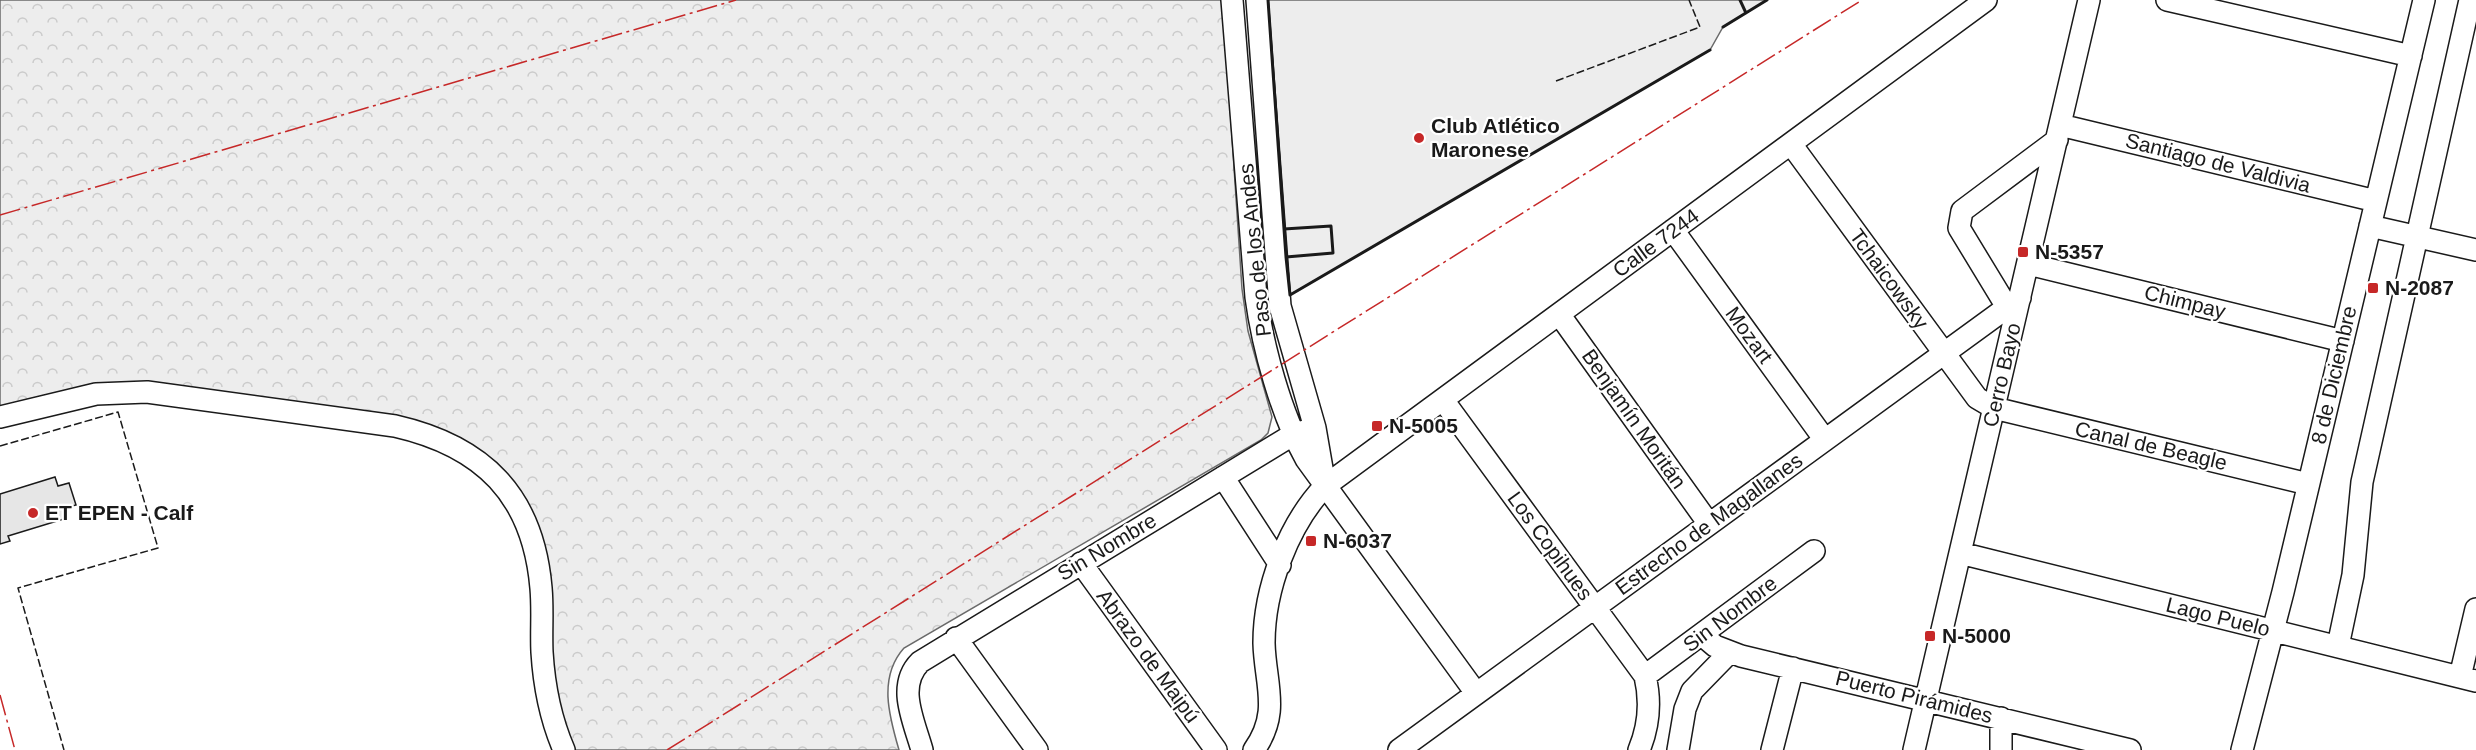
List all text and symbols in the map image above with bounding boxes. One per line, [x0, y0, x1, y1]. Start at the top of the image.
place label: Club Atlético Maronese [1431, 114, 1560, 161]
street label: Santiago de Valdivia [2123, 128, 2313, 197]
marker: Club Atlético Maronese [1412, 131, 1426, 145]
street label: Paso de los Andes [1234, 162, 1275, 338]
street label: Calle 7244 [1608, 204, 1703, 281]
street label: Tchaicowsky [1845, 224, 1934, 334]
place label: N-5357 [2035, 240, 2104, 263]
marker: N-5357 [2016, 245, 2030, 259]
place label: N-2087 [2385, 276, 2454, 299]
street label: Chimpay [2142, 280, 2229, 323]
marker: N-2087 [2366, 281, 2380, 295]
street label: Mozart [1721, 302, 1778, 368]
street label: 8 de Diciembre [2306, 303, 2361, 446]
street label: Cerro Bayo [1978, 321, 2025, 429]
street label: Benjamín Moritán [1578, 345, 1691, 493]
place label: N-5005 [1389, 414, 1458, 437]
street label: Canal de Beagle [2073, 417, 2229, 474]
marker: N-5005 [1370, 419, 1384, 433]
street label: Estrecho de Magallanes [1611, 448, 1807, 599]
street label: Los Copihues [1503, 487, 1597, 604]
place label: ET EPEN - Calf [45, 501, 194, 524]
marker: ET EPEN - Calf [26, 506, 40, 520]
street label: Sin Nombre [1053, 508, 1160, 585]
place label: N-6037 [1323, 529, 1392, 552]
marker: N-6037 [1304, 534, 1318, 548]
street label: Sin Nombre [1678, 571, 1781, 656]
street label: Abrazo de Maipú [1092, 585, 1204, 727]
street label: Lago Puelo [2164, 593, 2272, 641]
place label: N-5000 [1942, 624, 2011, 647]
marker: N-5000 [1923, 629, 1937, 643]
street label: Puerto Pirámides [1833, 666, 1995, 727]

